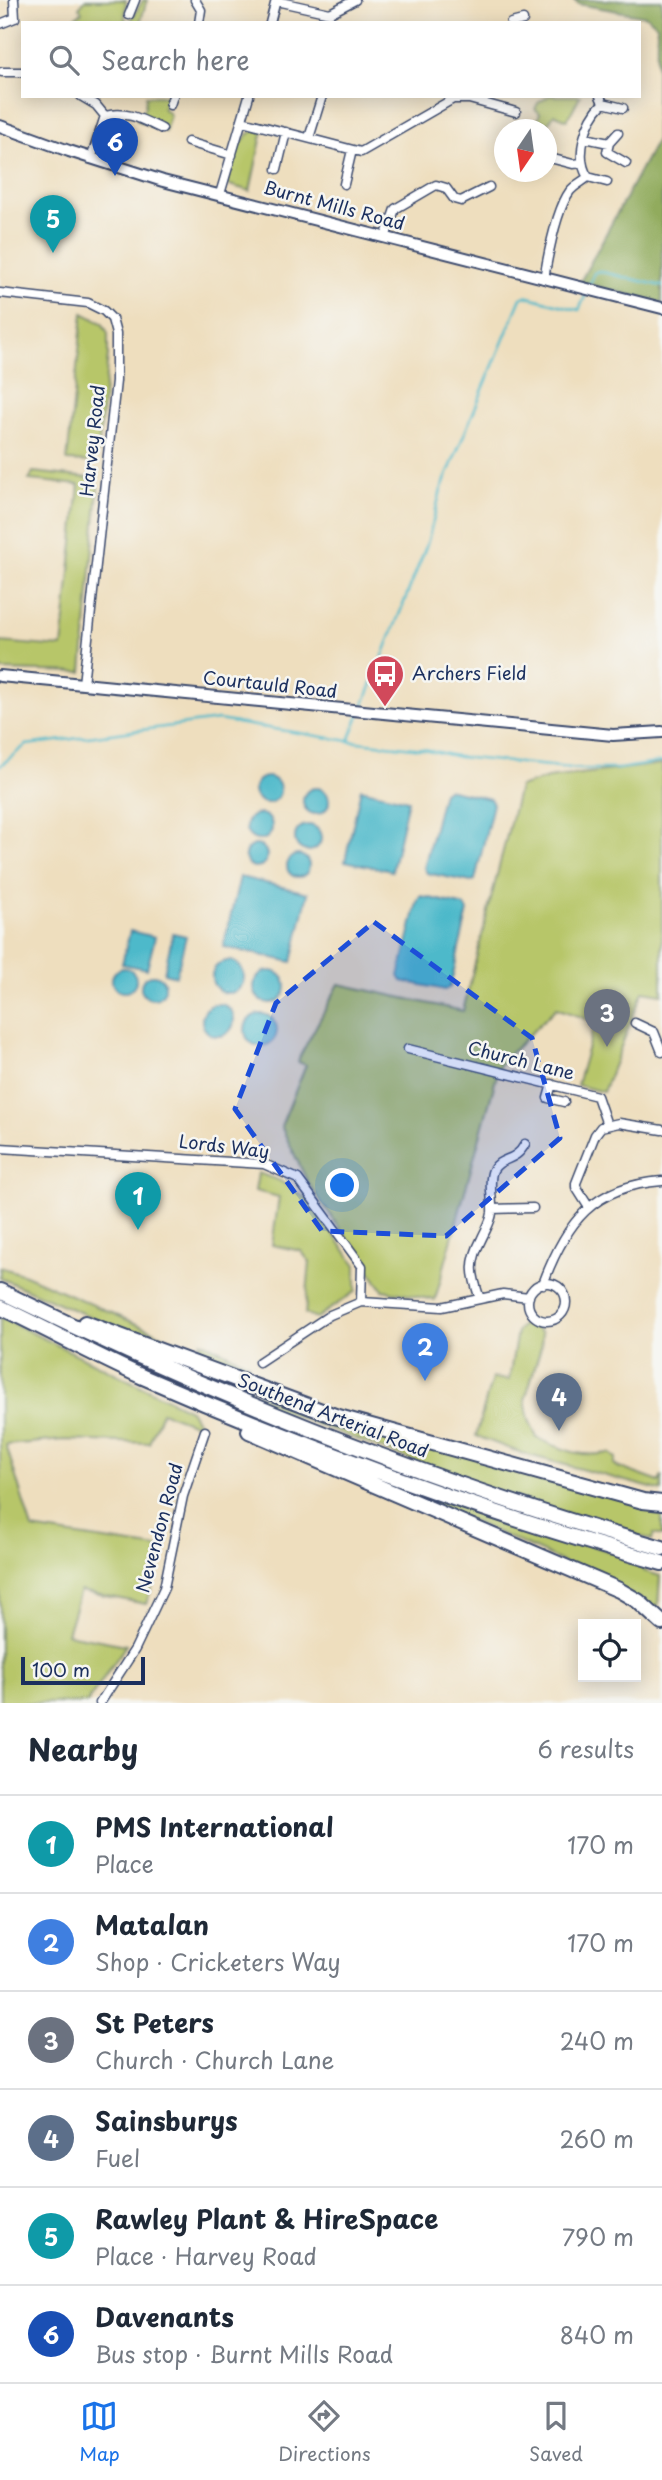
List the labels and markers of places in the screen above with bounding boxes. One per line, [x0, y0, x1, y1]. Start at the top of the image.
pin: 6 [92, 118, 138, 176]
pin: 5 [30, 195, 76, 253]
bus stop icon: Archers Field [364, 653, 406, 708]
place label: Archers Field [412, 659, 527, 686]
pin: 3 [584, 989, 630, 1047]
pin: 1 [115, 1172, 161, 1230]
pin: 2 [402, 1323, 448, 1381]
pin: 4 [536, 1373, 582, 1431]

